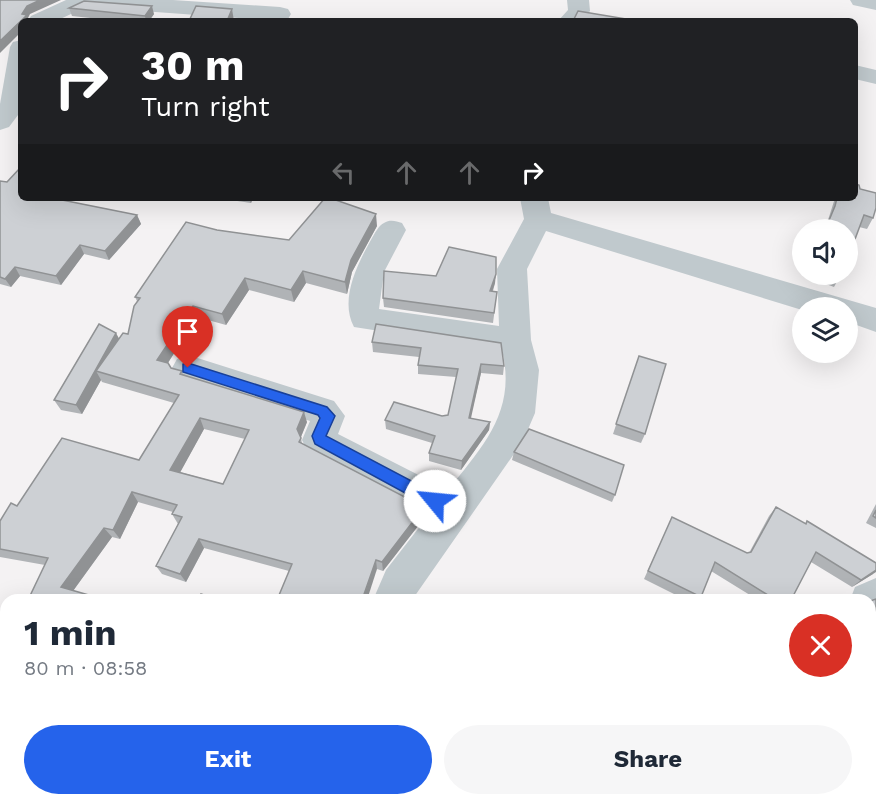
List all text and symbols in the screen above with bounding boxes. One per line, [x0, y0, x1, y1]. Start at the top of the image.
text: 30 m [141, 41, 245, 90]
icon: right [42, 42, 120, 120]
text: Turn right [141, 91, 270, 123]
icon: left [327, 156, 360, 189]
icon: ahead [390, 156, 423, 189]
icon: ahead [453, 156, 486, 189]
icon: right [516, 156, 549, 189]
map controls [792, 219, 858, 363]
button: sound [792, 219, 858, 285]
button: layers [792, 297, 858, 363]
pin [162, 306, 213, 368]
icon: arrive [171, 315, 204, 348]
position arrow [403, 469, 467, 533]
text: 1 min [24, 612, 116, 654]
button: close [789, 614, 852, 677]
text: 80 m · 08:58 [24, 656, 147, 680]
button: Exit [24, 725, 432, 794]
button: Share [444, 725, 852, 794]

